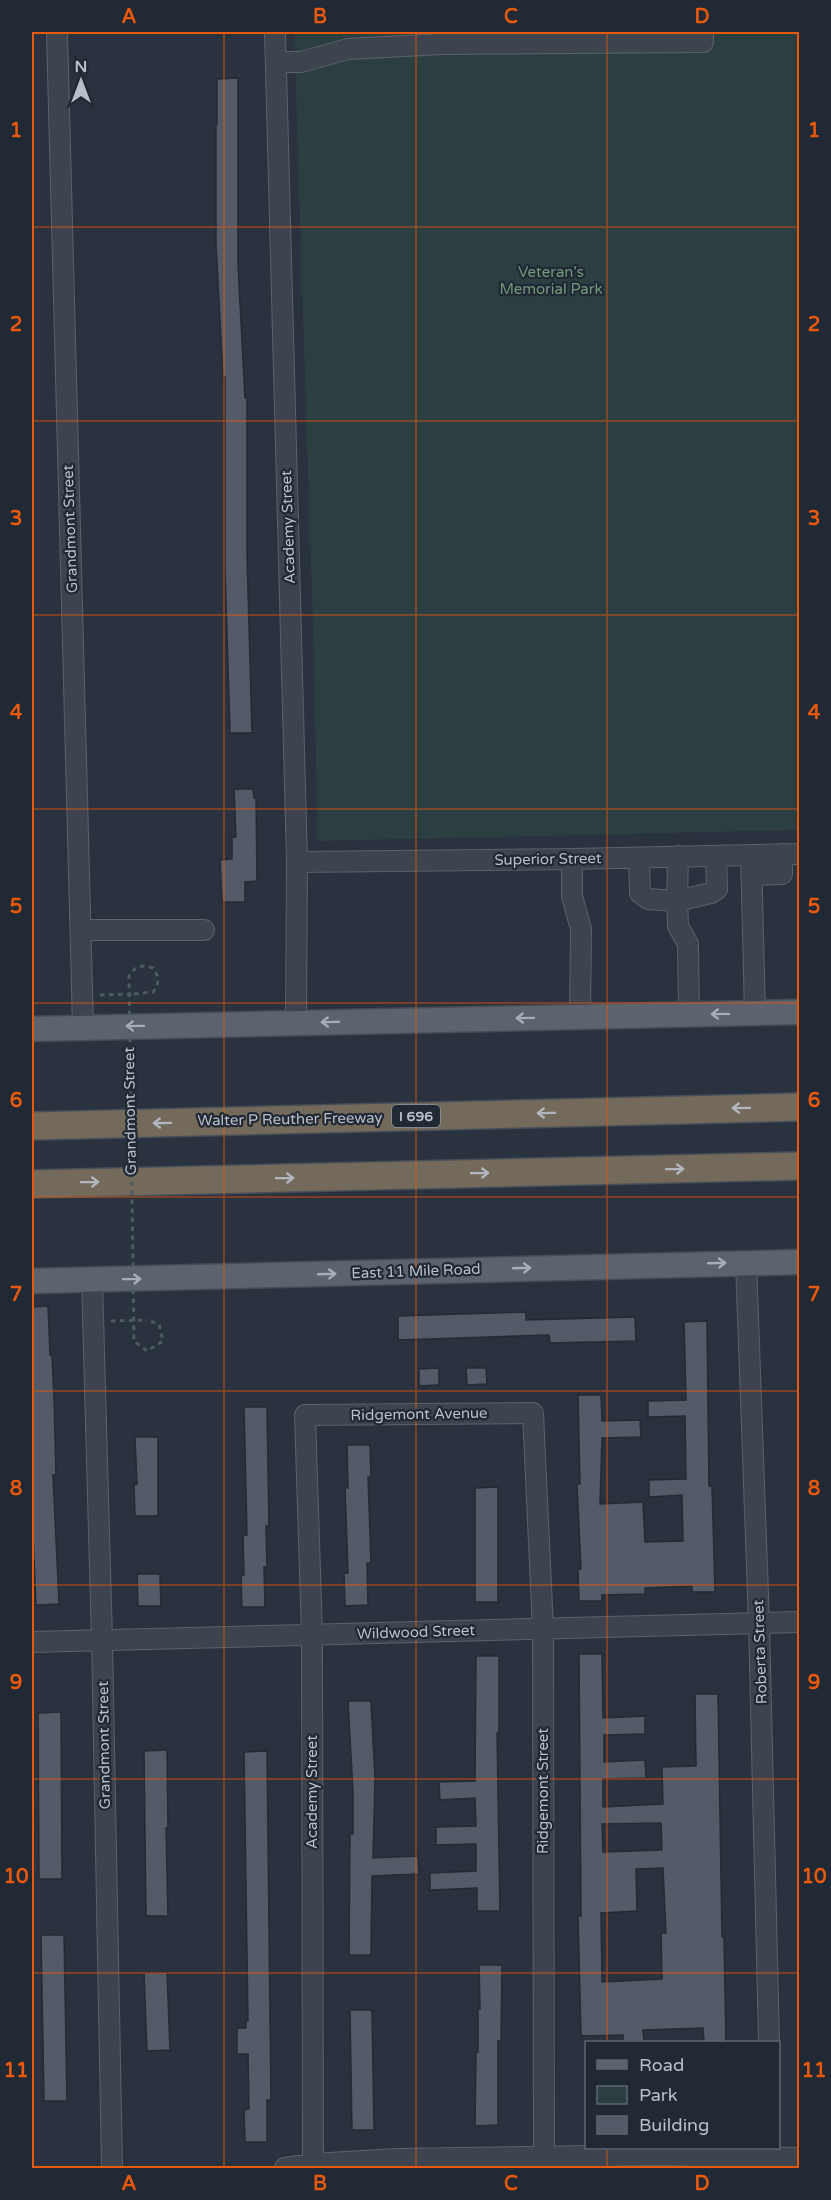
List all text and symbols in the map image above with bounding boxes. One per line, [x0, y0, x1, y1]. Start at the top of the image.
text: A [122, 5, 137, 29]
text: B [313, 5, 327, 29]
text: C [504, 5, 518, 29]
text: D [694, 5, 710, 29]
north arrow [51, 51, 111, 111]
text: N [75, 57, 87, 77]
text: 1 [10, 119, 22, 143]
text: 1 [808, 119, 820, 143]
park label: Veteran's Memorial Park [499, 263, 603, 298]
text: 2 [10, 313, 22, 337]
text: 2 [808, 313, 820, 337]
street label: Grandmont Street [59, 464, 81, 594]
street label: Academy Street [277, 470, 299, 584]
text: 3 [10, 507, 22, 531]
text: 3 [808, 507, 820, 531]
text: 4 [10, 701, 23, 725]
text: 4 [808, 701, 821, 725]
street label: Superior Street [494, 849, 602, 869]
text: 5 [10, 895, 22, 919]
text: 5 [808, 895, 820, 919]
one-way arrow [711, 1008, 731, 1019]
one-way arrow [516, 1012, 536, 1023]
one-way arrow [321, 1016, 341, 1028]
one-way arrow [126, 1020, 146, 1032]
street label: Grandmont Street [120, 1046, 140, 1175]
text: 6 [10, 1089, 22, 1113]
text: 6 [808, 1089, 820, 1113]
one-way arrow [732, 1103, 752, 1114]
road number: I 696 [392, 1105, 440, 1127]
one-way arrow [537, 1107, 557, 1119]
street label: Walter P Reuther Freeway [197, 1108, 383, 1130]
one-way arrow [153, 1117, 173, 1128]
one-way arrow [664, 1163, 684, 1175]
one-way arrow [469, 1168, 489, 1179]
one-way arrow [274, 1172, 294, 1184]
one-way arrow [79, 1177, 99, 1188]
one-way arrow [706, 1257, 726, 1268]
street label: East 11 Mile Road [351, 1260, 481, 1282]
one-way arrow [511, 1262, 531, 1274]
one-way arrow [316, 1268, 336, 1279]
one-way arrow [121, 1273, 141, 1284]
text: 7 [10, 1283, 22, 1307]
text: 7 [808, 1283, 820, 1307]
street label: Ridgemont Avenue [350, 1404, 488, 1424]
text: 8 [10, 1477, 22, 1501]
text: 8 [808, 1477, 820, 1501]
street label: Roberta Street [749, 1599, 771, 1705]
street label: Wildwood Street [357, 1621, 476, 1643]
text: 9 [10, 1671, 22, 1695]
text: 9 [808, 1671, 820, 1695]
street label: Grandmont Street [94, 1680, 114, 1809]
street label: Ridgemont Street [534, 1728, 552, 1854]
street label: Academy Street [303, 1735, 321, 1849]
text: 10 [3, 1865, 29, 1889]
text: 10 [801, 1865, 827, 1889]
legend [585, 2041, 780, 2149]
text: Road [639, 2054, 684, 2076]
text: 11 [3, 2059, 29, 2083]
text: 11 [801, 2059, 827, 2083]
text: Park [639, 2084, 678, 2106]
text: Building [639, 2114, 709, 2136]
text: A [122, 2172, 137, 2196]
text: B [313, 2172, 327, 2196]
text: C [504, 2172, 518, 2196]
text: D [694, 2172, 710, 2196]

